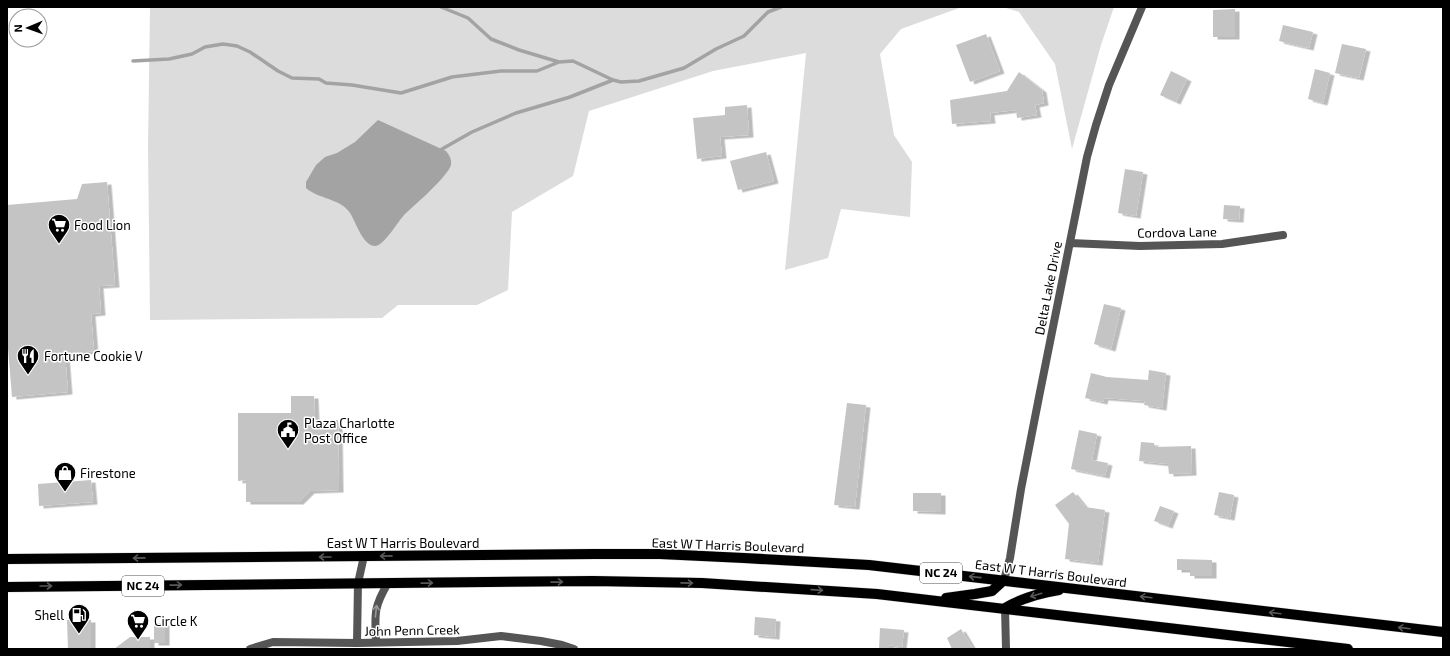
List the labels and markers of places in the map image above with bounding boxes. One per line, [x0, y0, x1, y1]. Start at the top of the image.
supermarket icon: Food Lion [46, 212, 72, 245]
place label: Food Lion [74, 217, 131, 233]
restaurant icon: Fortune Cookie V [15, 343, 41, 376]
place label: Fortune Cookie V [44, 348, 143, 364]
place label: Plaza Charlotte Post Office [304, 415, 395, 446]
public building icon: Plaza Charlotte Post Office [275, 417, 301, 450]
shop icon: Firestone [52, 460, 78, 493]
place label: Firestone [80, 465, 136, 481]
fuel station icon: Shell [66, 602, 92, 635]
place label: Shell [34, 607, 64, 623]
supermarket icon: Circle K [125, 608, 151, 641]
place label: Circle K [154, 613, 198, 629]

